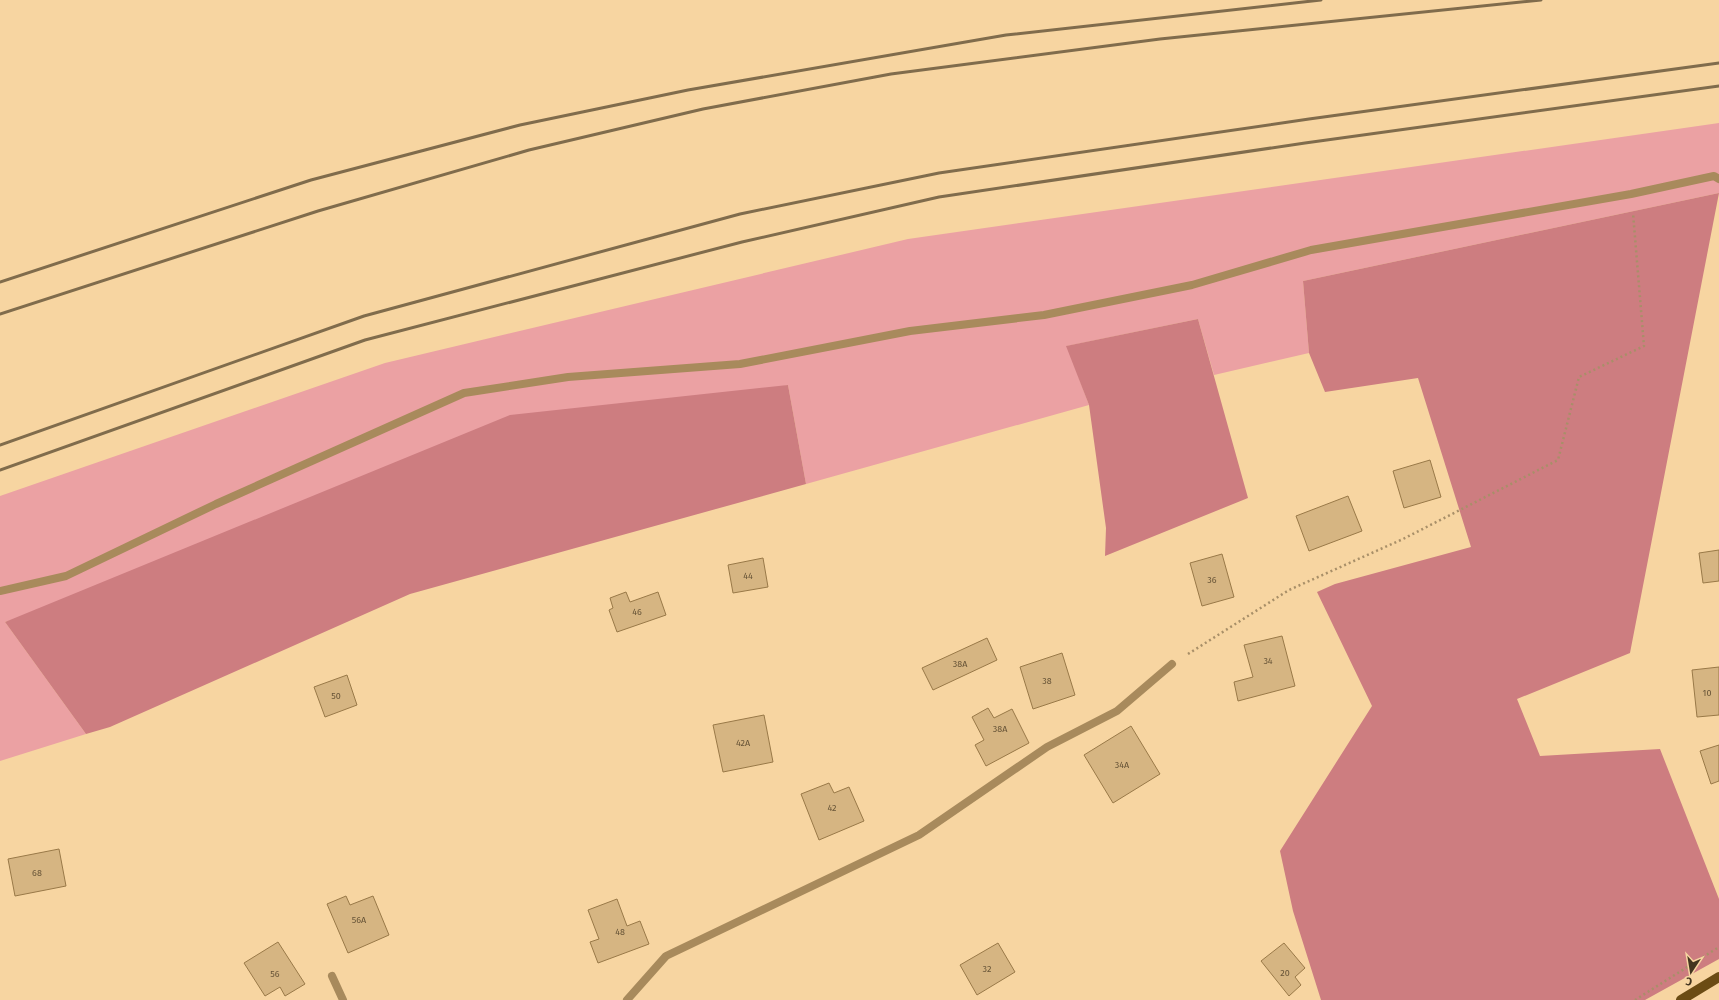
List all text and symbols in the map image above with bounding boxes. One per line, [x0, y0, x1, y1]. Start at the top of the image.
house number: 44 [743, 571, 753, 581]
house number: 36 [1207, 575, 1217, 585]
house number: 46 [632, 607, 642, 617]
house number: 34 [1263, 656, 1273, 666]
house number: 38А [953, 659, 968, 669]
house number: 38 [1042, 676, 1052, 686]
house number: 10 [1703, 688, 1711, 698]
house number: 50 [331, 691, 341, 701]
house number: 38А [993, 724, 1008, 734]
house number: 42А [736, 738, 751, 748]
house number: 34А [1115, 760, 1130, 770]
house number: 42 [827, 803, 837, 813]
house number: 68 [32, 868, 42, 878]
house number: 56А [352, 915, 367, 925]
house number: 48 [615, 927, 625, 937]
north arrow [1671, 952, 1711, 992]
house number: 32 [983, 964, 991, 974]
house number: 20 [1280, 968, 1290, 978]
house number: 56 [270, 969, 280, 979]
text: С [1684, 974, 1693, 988]

